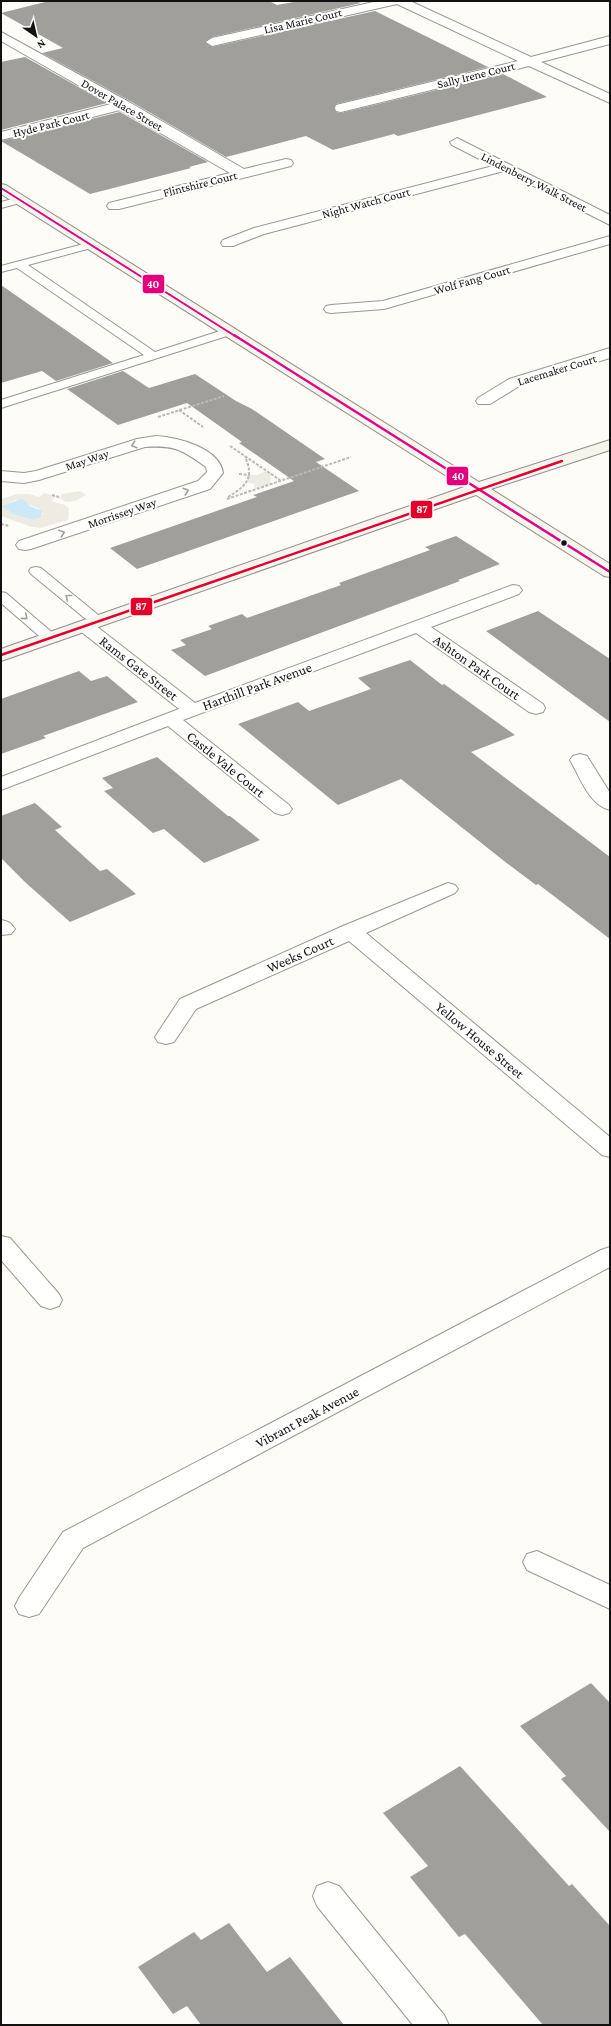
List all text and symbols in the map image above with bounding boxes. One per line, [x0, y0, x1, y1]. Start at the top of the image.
street label: Lisa Marie Court [263, 5, 344, 37]
north arrow [16, 16, 56, 56]
text: N [35, 37, 48, 52]
street label: Sally Irene Court [436, 58, 517, 91]
street label: Dover Palace Street [79, 76, 166, 135]
street label: Hyde Park Court [11, 107, 92, 140]
street label: Lindenberry Walk Street [479, 149, 590, 215]
street label: Flintshire Court [161, 168, 240, 200]
street label: Night Watch Court [320, 184, 413, 221]
street label: Wolf Fang Court [432, 262, 513, 298]
line badge: 40 [142, 274, 165, 294]
text: 40 [147, 278, 160, 290]
street label: Lacemaker Court [516, 351, 599, 389]
one-way arrow [130, 440, 137, 448]
street label: May Way [64, 446, 111, 474]
line badge: 40 [446, 466, 469, 486]
text: 40 [452, 470, 465, 482]
one-way arrow [182, 488, 189, 496]
street label: Morrissey Way [86, 495, 159, 531]
line badge: 87 [410, 500, 433, 519]
text: 87 [416, 503, 428, 515]
one-way arrow [59, 529, 66, 537]
unlabelled marker [559, 538, 569, 548]
one-way arrow [66, 594, 73, 601]
line badge: 87 [130, 597, 153, 616]
text: 87 [135, 600, 147, 612]
one-way arrow [21, 613, 28, 620]
street label: Ashton Park Court [431, 631, 524, 703]
street label: Rams Gate Street [97, 632, 182, 704]
street label: Harthill Park Avenue [200, 659, 314, 713]
street label: Castle Vale Court [184, 728, 269, 801]
street label: Weeks Court [264, 932, 336, 976]
street label: Yellow House Street [433, 998, 528, 1082]
street label: Vibrant Peak Avenue [253, 1383, 361, 1451]

